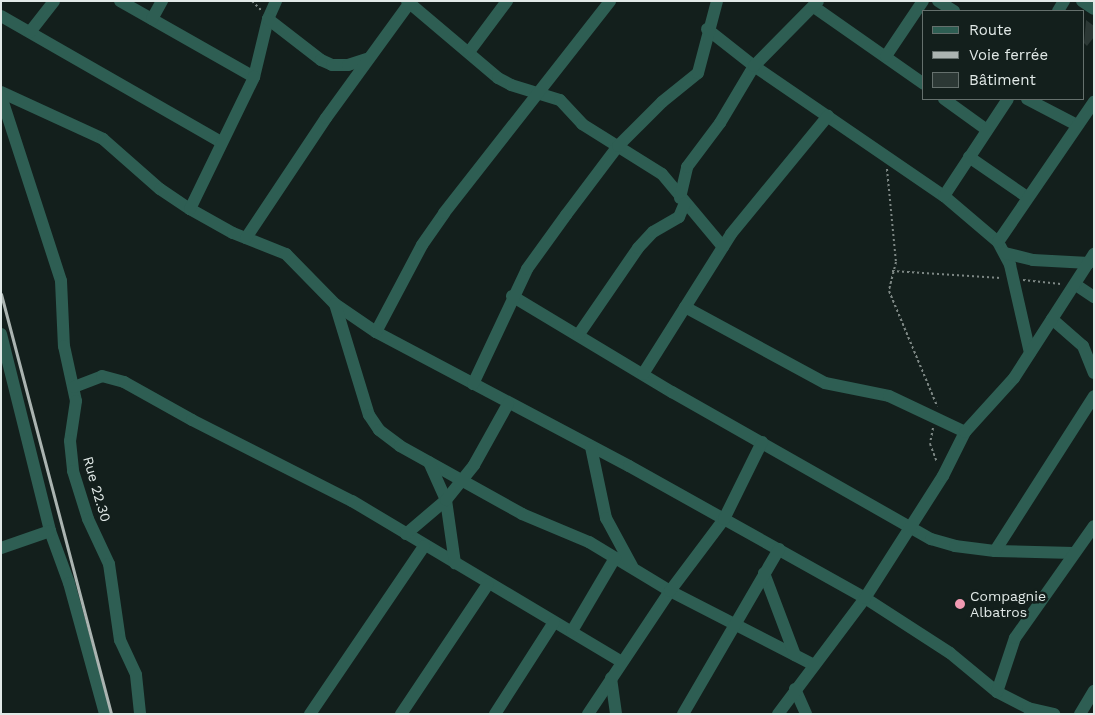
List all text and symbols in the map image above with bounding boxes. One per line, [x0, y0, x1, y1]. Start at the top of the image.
legend [922, 10, 1085, 100]
text: Route [969, 21, 1012, 39]
text: Voie ferrée [969, 46, 1048, 64]
text: Bâtiment [969, 71, 1036, 89]
street label: Rue 22.30 [80, 454, 114, 524]
place label: Compagnie Albatros [970, 588, 1046, 620]
marker: Compagnie Albatros [954, 598, 966, 610]

